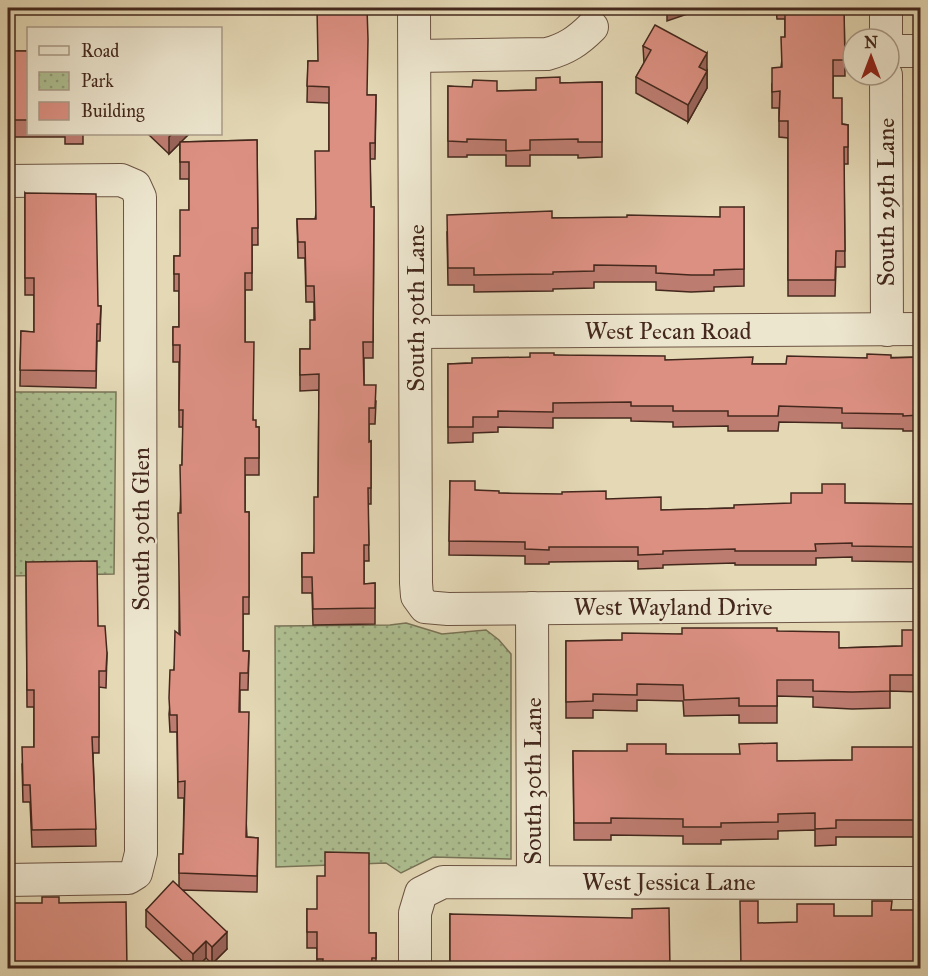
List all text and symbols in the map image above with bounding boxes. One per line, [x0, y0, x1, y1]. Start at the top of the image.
legend [27, 27, 222, 135]
north arrow [841, 27, 901, 87]
text: N [864, 33, 878, 52]
text: Road [81, 40, 119, 62]
text: Park [81, 70, 114, 92]
text: Building [81, 100, 145, 123]
street label: South 29th Lane [871, 118, 901, 286]
street label: South 30th Lane [401, 224, 431, 392]
street label: West Pecan Road [585, 316, 751, 346]
street label: South 30th Glen [126, 447, 156, 611]
street label: West Wayland Drive [573, 592, 773, 622]
street label: South 30th Lane [518, 697, 548, 865]
street label: West Jessica Lane [582, 867, 756, 897]

